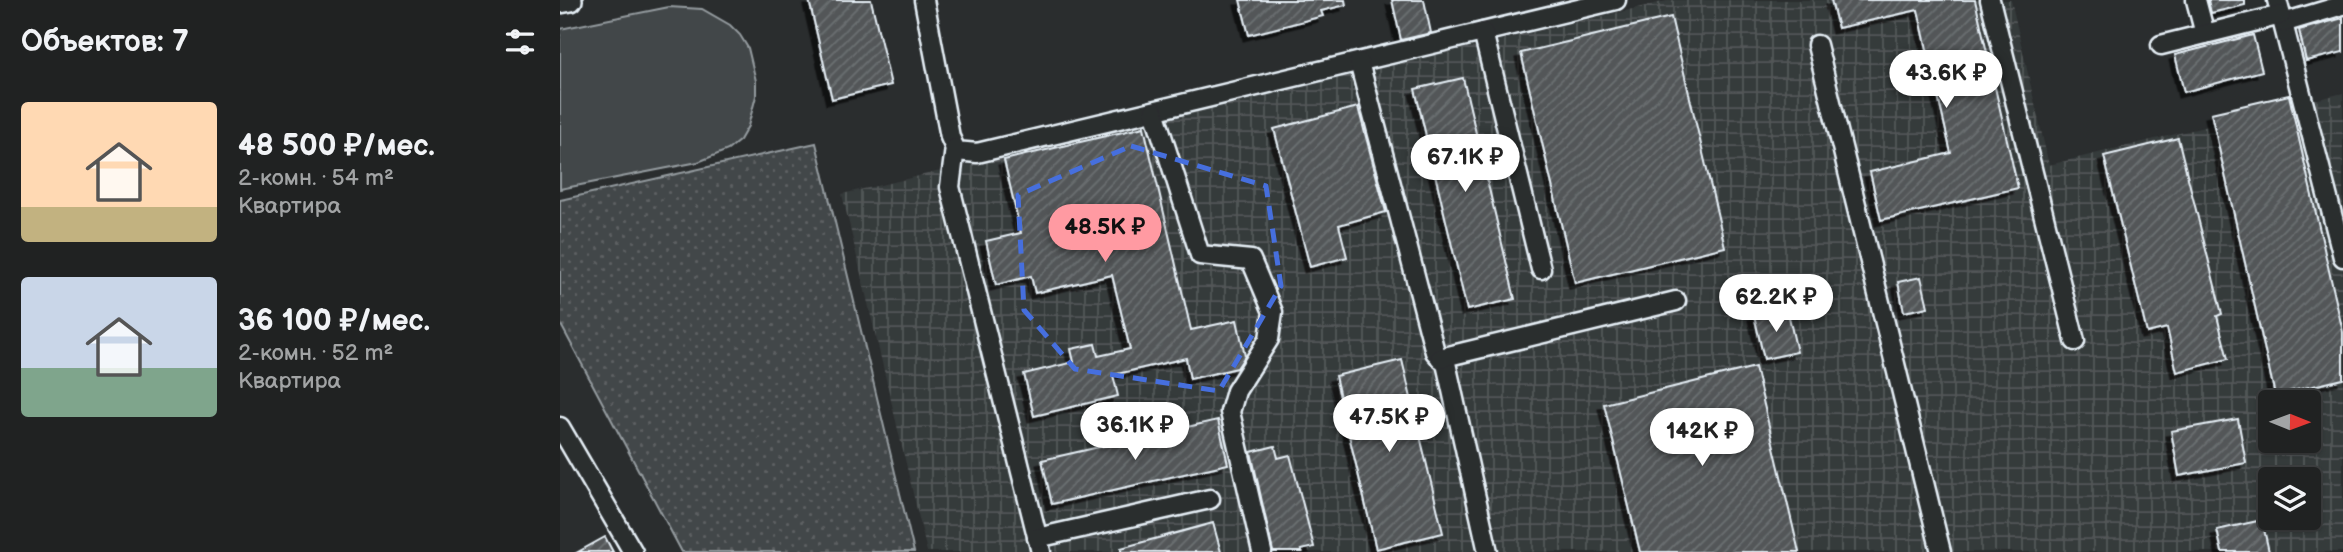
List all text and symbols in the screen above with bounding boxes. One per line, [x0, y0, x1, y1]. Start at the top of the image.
icon: filters [501, 23, 539, 61]
text: Объектов: 7 [21, 24, 189, 60]
pin: 43.6K ₽ [1881, 50, 2011, 110]
text: 43.6K ₽ [1905, 59, 1987, 87]
text: 48 500 ₽/мес. [238, 128, 435, 164]
icon: home [77, 130, 161, 214]
pin: 67.1K ₽ [1400, 134, 1530, 194]
text: 67.1K ₽ [1427, 143, 1503, 171]
text: 2-комн. · 54 m² [238, 164, 394, 192]
text: Квартира [238, 192, 341, 220]
pin: 48.5K ₽ [1040, 204, 1170, 264]
text: 48.5K ₽ [1065, 213, 1145, 241]
pin: 62.2K ₽ [1711, 274, 1841, 334]
text: 62.2K ₽ [1735, 283, 1817, 311]
text: 36 100 ₽/мес. [238, 303, 430, 339]
icon: home [77, 305, 161, 389]
text: 2-комн. · 52 m² [238, 339, 393, 367]
text: Квартира [238, 367, 341, 395]
north arrow [2258, 390, 2320, 453]
map controls [2258, 390, 2321, 530]
pin: 47.5K ₽ [1324, 394, 1454, 454]
pin: 36.1K ₽ [1070, 402, 1200, 462]
text: 47.5K ₽ [1349, 403, 1429, 431]
pin: 142K ₽ [1645, 408, 1759, 468]
text: 36.1K ₽ [1096, 411, 1174, 439]
text: 142K ₽ [1666, 417, 1738, 445]
button: layers [2258, 467, 2321, 530]

